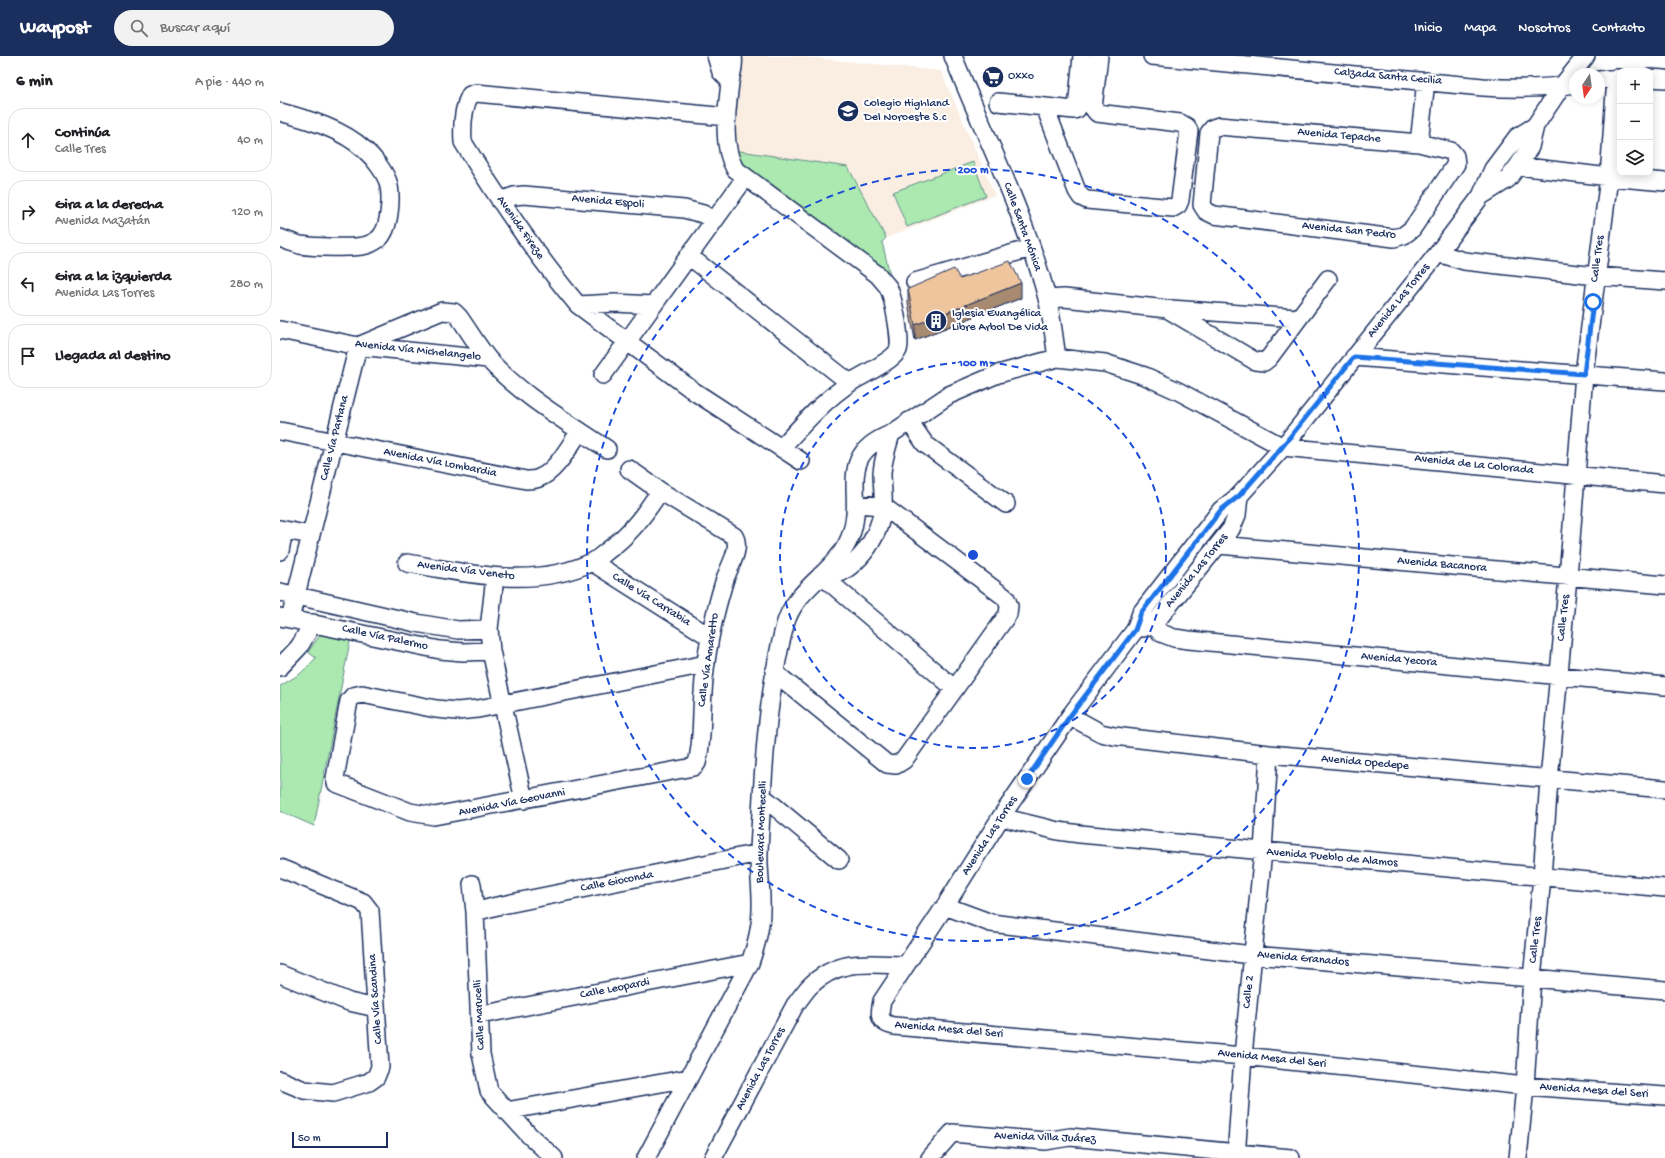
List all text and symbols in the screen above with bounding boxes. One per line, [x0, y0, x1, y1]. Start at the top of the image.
search box [114, 10, 394, 46]
text: Waypost [20, 17, 90, 40]
icon: search [128, 17, 150, 39]
text: Buscar aquí [160, 19, 230, 37]
text: Inicio [1414, 20, 1442, 37]
text: Mapa [1464, 20, 1496, 37]
text: Nosotros [1518, 20, 1570, 37]
text: Contacto [1592, 20, 1645, 37]
supermarket icon: Oxxo [980, 64, 1006, 90]
street label: Calzada Santa Cecilia [1334, 65, 1443, 89]
north arrow [1569, 68, 1605, 104]
map controls [1617, 68, 1653, 176]
button: + [1617, 68, 1653, 104]
place label: Oxxo [1008, 70, 1034, 84]
text: 6 min [16, 72, 52, 92]
text: A pie · 440 m [195, 75, 264, 90]
place label: Colegio Highland Del Noroeste S.c [863, 97, 950, 125]
school or university icon: Colegio Highland Del Noroeste S.c [835, 98, 861, 124]
button: − [1617, 104, 1653, 140]
text: Continúa [55, 124, 110, 142]
street label: Avenida Tepache [1297, 125, 1382, 147]
icon: ahead [17, 129, 39, 151]
text: 40 m [237, 133, 263, 148]
button: layers [1617, 140, 1653, 176]
text: Calle Tres [55, 142, 106, 157]
text: 200 m [958, 164, 989, 178]
street label: Calle Santa Mónica [999, 181, 1045, 274]
street label: Avenida Espoli [571, 192, 645, 212]
street label: Avenida Fireze [493, 194, 547, 263]
text: Gira a la derecha [55, 196, 163, 214]
icon: right [17, 201, 39, 223]
text: 120 m [232, 205, 263, 220]
text: Avenida Mazatán [55, 214, 150, 229]
street label: Avenida San Pedro [1301, 219, 1397, 243]
street label: Calle Tres [1588, 234, 1608, 283]
street label: Avenida Las Torres [1365, 261, 1434, 341]
text: Gira a la izquierda [55, 268, 171, 286]
icon: left [17, 273, 39, 295]
text: 280 m [230, 277, 263, 292]
text: Avenida Las Torres [55, 286, 154, 301]
route start [1584, 293, 1602, 311]
place label: Iglesia Evangélica Libre Arbol De Vida [952, 307, 1048, 335]
building icon: Iglesia Evangélica Libre Arbol De Vida [923, 308, 949, 334]
street label: Avenida Vía Michelangelo [354, 337, 482, 365]
icon: arrive [17, 345, 39, 367]
text: Llegada al destino [55, 347, 171, 365]
text: 100 m [957, 357, 988, 371]
street label: Calle Vía Partana [318, 393, 352, 482]
street label: Avenida Vía Lombardia [382, 445, 498, 481]
street label: Avenida de La Colorada [1414, 452, 1535, 478]
street label: Avenida Las Torres [1163, 531, 1232, 611]
centre of rings [966, 548, 980, 562]
street label: Avenida Bacanora [1397, 554, 1488, 576]
street label: Avenida Vía Veneto [416, 558, 516, 584]
street label: Calle Vía Carrabia [609, 570, 693, 630]
street label: Calle Tres [1555, 593, 1573, 642]
street label: Calle Vía Amaretto [695, 612, 723, 708]
street label: Calle Vía Palermo [341, 622, 429, 654]
street label: Avenida Yecora [1360, 650, 1438, 670]
street label: Avenida Opedepe [1321, 752, 1410, 774]
route end [1018, 770, 1036, 788]
street label: Boulevard Montecelli [753, 780, 771, 884]
street label: Avenida Vía Geovanni [458, 786, 567, 820]
street label: Avenida Las Torres [959, 793, 1021, 878]
street label: Avenida Pueblo de Alamos [1266, 845, 1399, 871]
street label: Calle Gioconda [580, 868, 655, 896]
street label: Calle Tres [1527, 915, 1545, 964]
street label: Avenida Granados [1257, 948, 1350, 970]
street label: Calle Vía Scandina [366, 953, 386, 1045]
street label: Calle Leopardi [579, 975, 651, 1003]
street label: Calle 2 [1240, 975, 1258, 1009]
street label: Calle Marucelli [471, 979, 489, 1051]
street label: Avenida Mesa del Seri [894, 1018, 1004, 1042]
street label: Avenida Las Torres [733, 1025, 789, 1113]
street label: Avenida Mesa del Seri [1217, 1046, 1327, 1072]
street label: Avenida Mesa del Seri [1539, 1080, 1649, 1102]
street label: Avenida Villa Juárez [994, 1129, 1097, 1147]
scale bar [292, 1130, 388, 1149]
text: 50 m [298, 1133, 320, 1145]

